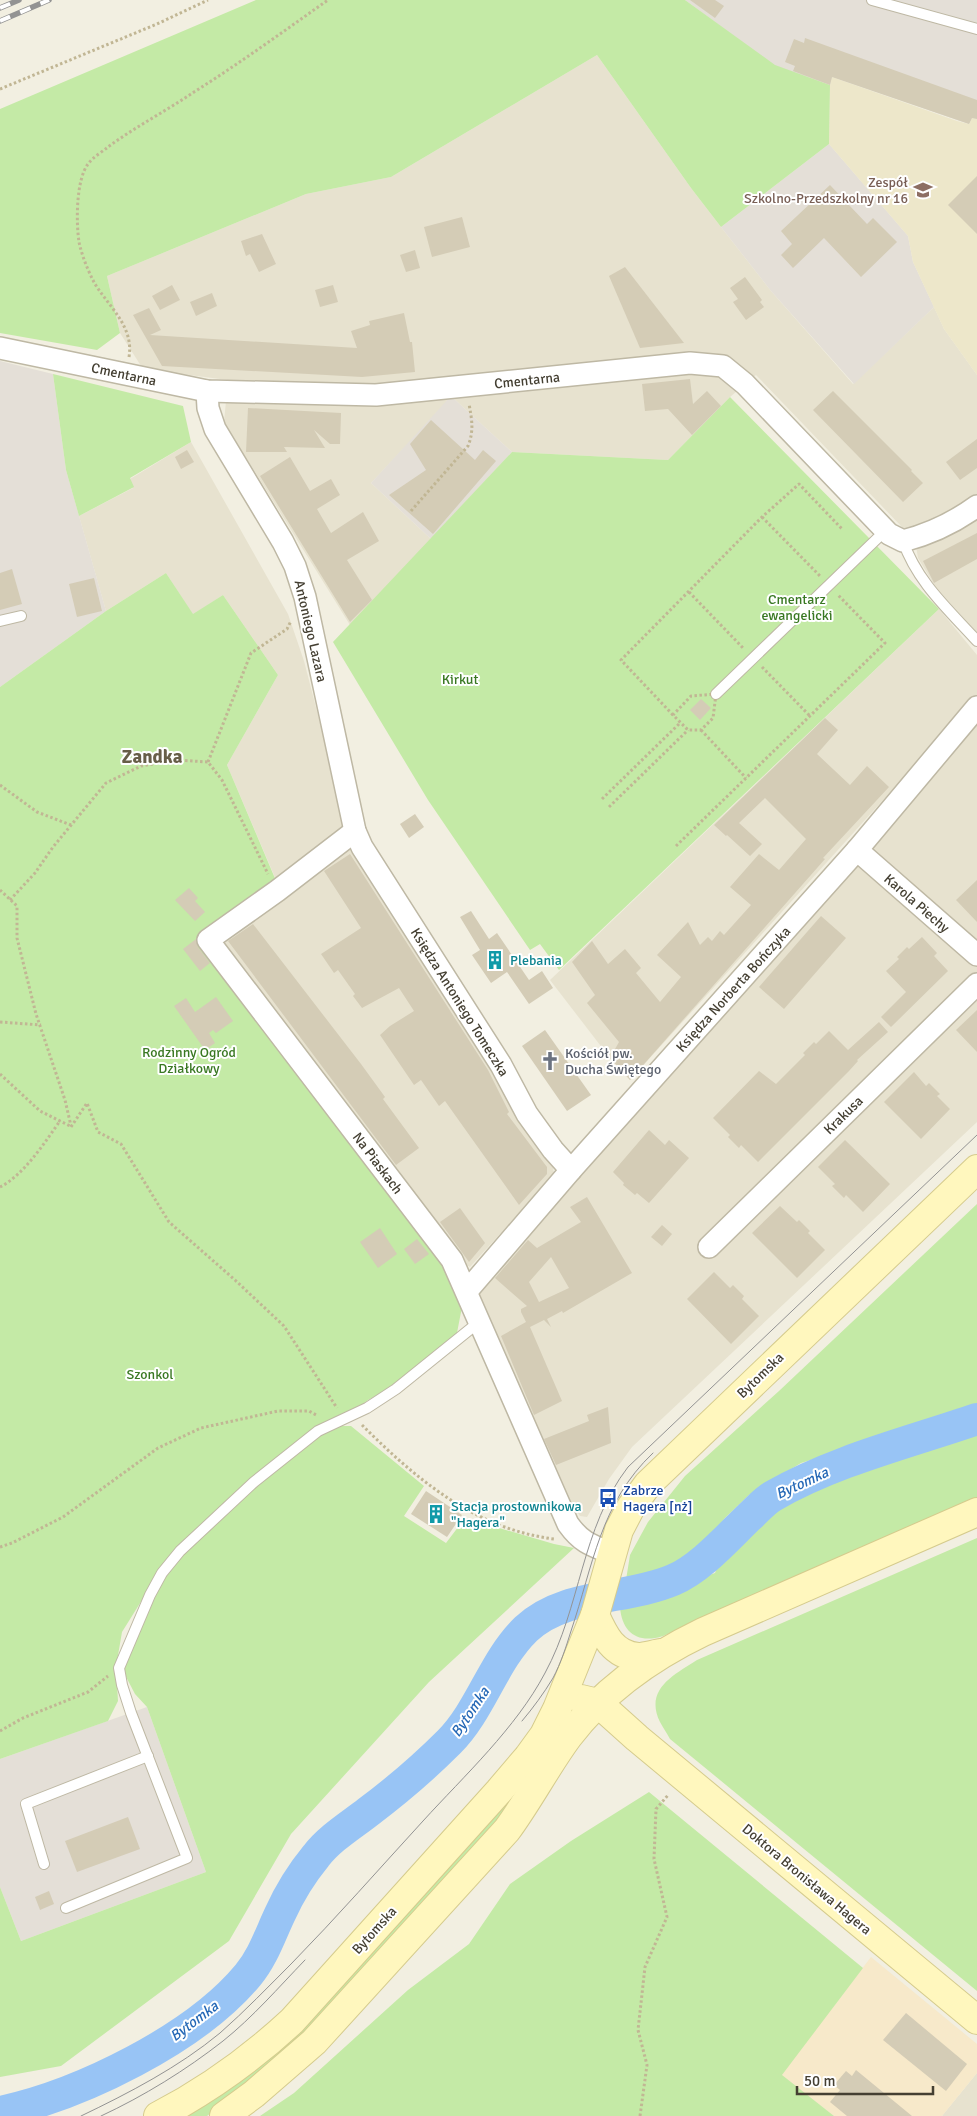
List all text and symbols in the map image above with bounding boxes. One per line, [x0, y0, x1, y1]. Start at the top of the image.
place label: Zespół Szkolno-Przedszkolny nr 16 [744, 174, 908, 207]
school or university icon: Zespół Szkolno-Przedszkolny nr 16 [912, 179, 934, 201]
street label: Cmentarna [90, 359, 158, 390]
street label: Cmentarna [493, 369, 561, 392]
street label: Antoniego Lazara [291, 578, 331, 684]
park label: Cmentarz ewangelicki [761, 591, 833, 624]
park label: Kirkut [442, 671, 478, 688]
district label: Zandka [122, 745, 183, 769]
street label: Karola Piechy [880, 870, 953, 937]
street label: Księdza Norberta Bończyka [673, 923, 794, 1056]
street label: Księdza Antoniego Tomeczka [407, 925, 512, 1080]
building icon: Plebania [484, 949, 506, 971]
place label: Plebania [510, 952, 562, 969]
park label: Rodzinny Ogród Działkowy [142, 1044, 236, 1077]
place label: Kościół pw. Ducha Świętego [565, 1045, 661, 1078]
church icon: Kościół pw. Ducha Świętego [539, 1050, 561, 1072]
street label: Krakusa [820, 1093, 867, 1138]
street label: Na Piaskach [349, 1129, 406, 1198]
street label: Bytomska [733, 1349, 787, 1402]
park label: Szonkol [127, 1366, 173, 1383]
water label: Bytomka [773, 1463, 832, 1503]
place label: Zabrze Hagera [nż] [623, 1482, 693, 1515]
bus stop icon: Zabrze Hagera [nż] [597, 1487, 619, 1509]
place label: Stacja prostownikowa "Hagera" [451, 1498, 582, 1531]
building icon: Stacja prostownikowa "Hagera" [425, 1503, 447, 1525]
water label: Bytomka [447, 1683, 493, 1740]
street label: Doktora Bronisława Hagera [739, 1820, 875, 1938]
street label: Bytomska [349, 1903, 400, 1958]
water label: Bytomka [166, 1997, 222, 2045]
scale bar [797, 2064, 933, 2096]
text: 50 m [804, 2072, 835, 2090]

